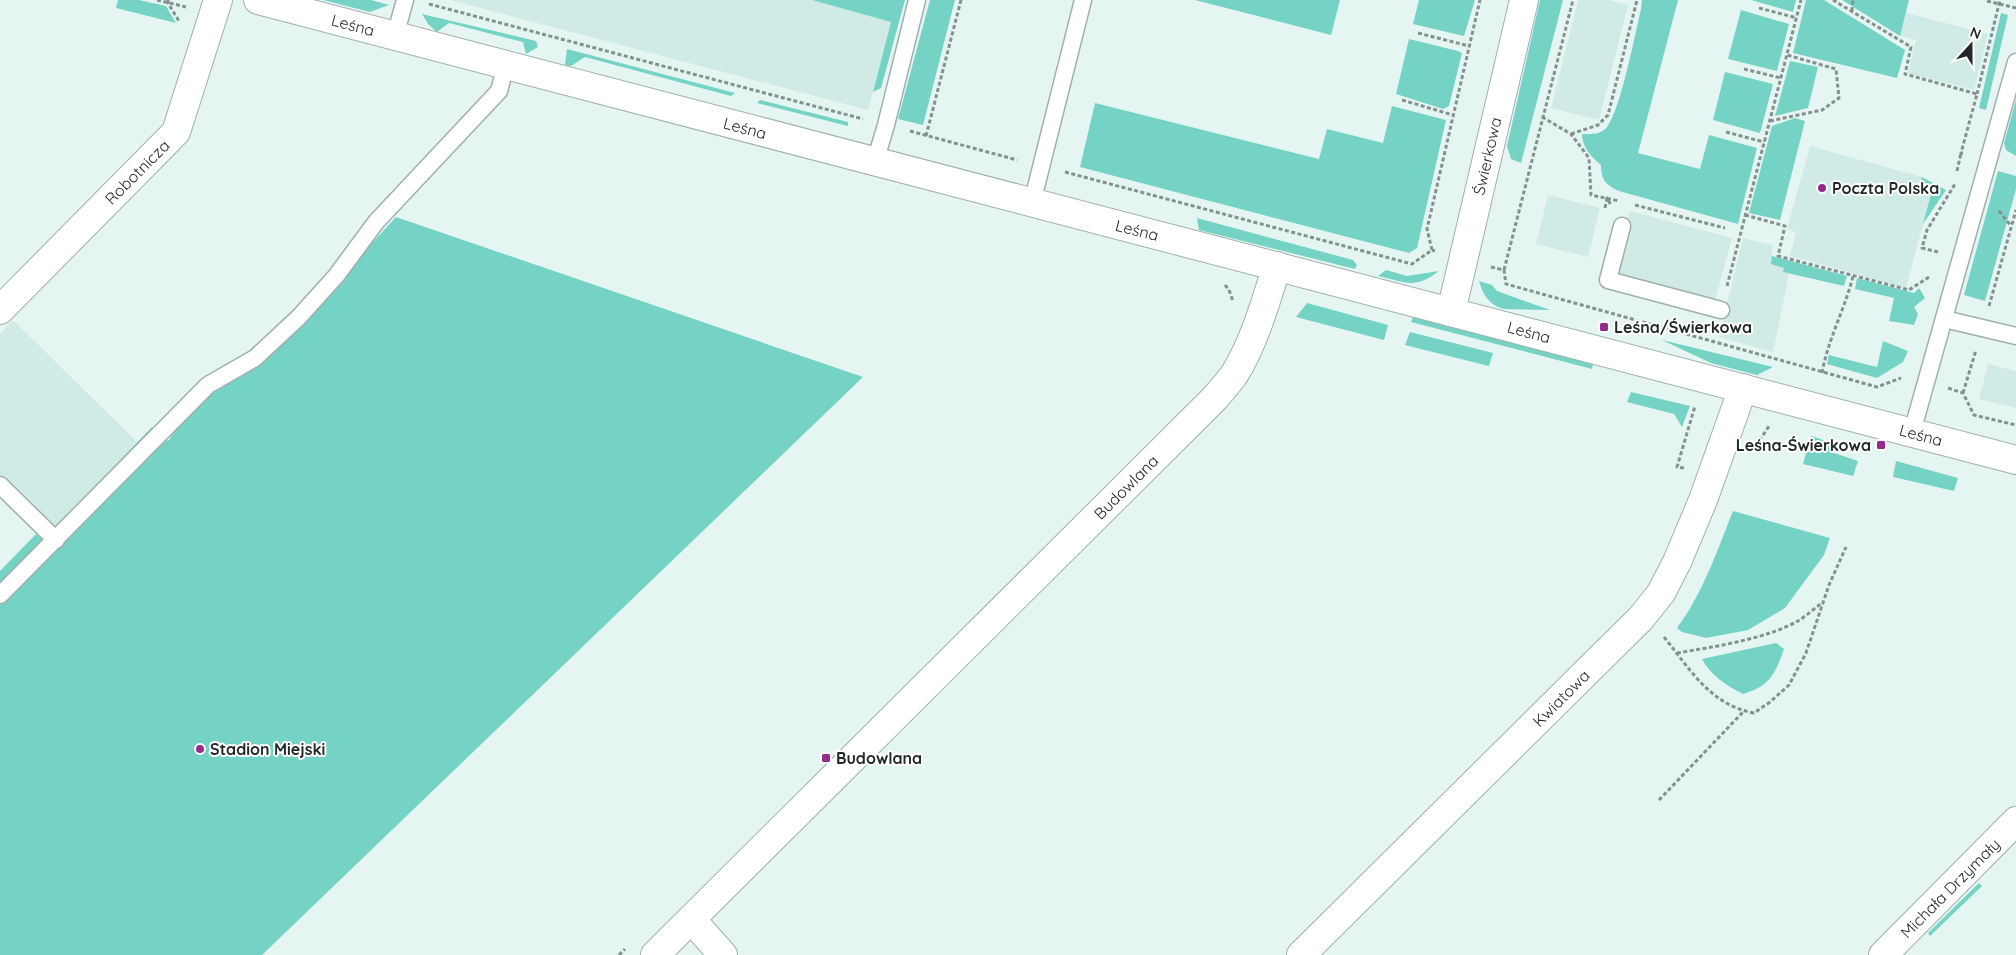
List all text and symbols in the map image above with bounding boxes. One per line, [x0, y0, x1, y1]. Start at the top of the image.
street label: Leśna [329, 10, 377, 40]
north arrow [1946, 20, 1996, 70]
text: N [1968, 23, 1984, 43]
street label: Leśna [721, 113, 769, 143]
street label: Świerkowa [1468, 115, 1506, 197]
street label: Robotnicza [100, 135, 174, 209]
place label: Poczta Polska [1832, 178, 1939, 198]
marker: Poczta Polska [1816, 182, 1828, 194]
street label: Leśna [1113, 215, 1161, 245]
street label: Leśna [1505, 317, 1553, 347]
place label: Leśna/Świerkowa [1614, 317, 1752, 337]
marker: Leśna/Świerkowa [1598, 321, 1610, 333]
street label: Leśna [1897, 420, 1945, 450]
place label: Leśna-Świerkowa [1736, 435, 1871, 455]
marker: Leśna-Świerkowa [1875, 439, 1887, 451]
street label: Budowlana [1090, 451, 1162, 523]
street label: Kwiatowa [1528, 665, 1594, 731]
place label: Stadion Miejski [210, 739, 325, 759]
marker: Stadion Miejski [194, 743, 206, 755]
place label: Budowlana [836, 748, 922, 768]
marker: Budowlana [820, 752, 832, 764]
street label: Michała Drzymały [1896, 834, 2004, 942]

